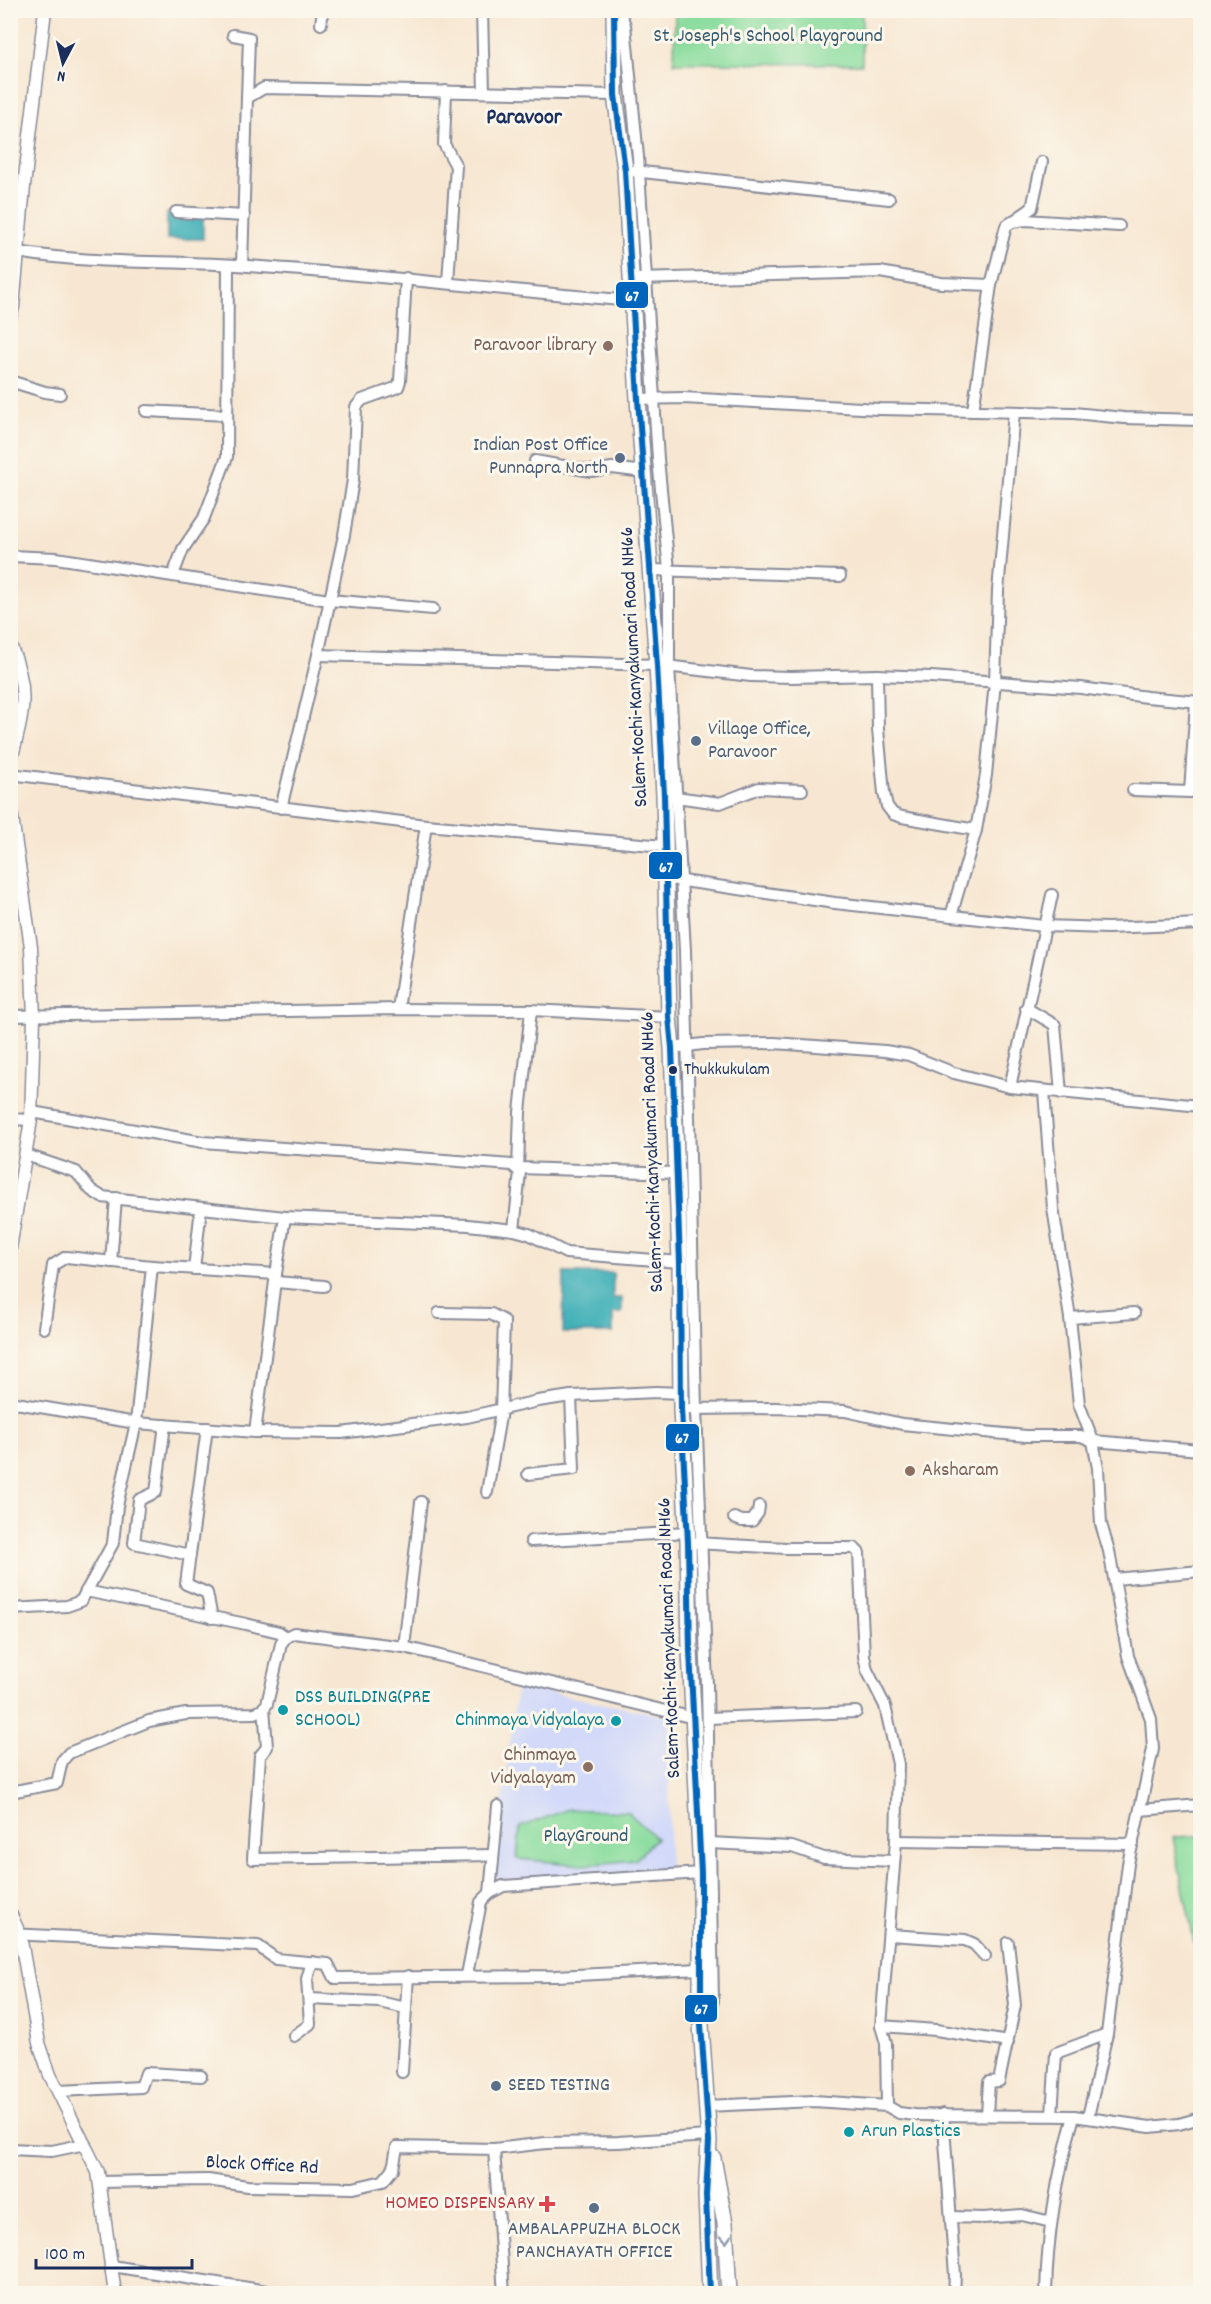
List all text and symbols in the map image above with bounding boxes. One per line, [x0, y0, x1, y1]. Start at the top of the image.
park label: St. Joseph's School Playground [653, 23, 883, 51]
north arrow [33, 33, 93, 93]
text: N [56, 63, 67, 87]
district label: Paravoor [486, 103, 563, 134]
line badge: 67 [615, 281, 649, 309]
text: 67 [625, 286, 639, 309]
place label: Paravoor library [473, 332, 597, 360]
marker: Paravoor library [601, 339, 615, 353]
place label: Indian Post Office Punnapra North [473, 432, 608, 483]
marker: Indian Post Office Punnapra North [613, 451, 627, 465]
street label: Salem-Kochi-Kanyakumari Road NH66 [614, 526, 656, 808]
place label: Village Office, Paravoor [708, 716, 811, 767]
marker: Village Office, Paravoor [689, 734, 703, 748]
line badge: 67 [648, 851, 683, 880]
text: 67 [659, 857, 673, 880]
street label: Salem-Kochi-Kanyakumari Road NH66 [634, 1011, 672, 1293]
place label: Thukkukulam [684, 1058, 770, 1083]
marker: Thukkukulam [667, 1064, 679, 1076]
line badge: 67 [665, 1423, 700, 1452]
text: 67 [675, 1428, 689, 1451]
place label: Aksharam [922, 1457, 999, 1485]
marker: Aksharam [903, 1464, 917, 1478]
street label: Salem-Kochi-Kanyakumari Road NH66 [651, 1497, 689, 1779]
place label: DSS BUILDING(PRE SCHOOL) [295, 1684, 430, 1735]
marker: DSS BUILDING(PRE SCHOOL) [276, 1703, 290, 1717]
place label: Chinmaya Vidyalaya [455, 1707, 605, 1735]
marker: Chinmaya Vidyalaya [609, 1714, 623, 1728]
place label: Chinmaya Vidyalayam [491, 1742, 577, 1793]
marker: Chinmaya Vidyalayam [581, 1760, 595, 1774]
park label: PlayGround [544, 1823, 628, 1851]
line badge: 67 [684, 1994, 718, 2023]
text: 67 [694, 1999, 708, 2022]
place label: SEED TESTING [508, 2072, 610, 2100]
marker: SEED TESTING [489, 2079, 503, 2093]
place label: Arun Plastics [861, 2118, 961, 2146]
marker: Arun Plastics [842, 2125, 856, 2139]
street label: Block Office Rd [205, 2149, 319, 2183]
place label: HOMEO DISPENSARY [385, 2190, 535, 2218]
marker: HOMEO DISPENSARY [538, 2195, 556, 2213]
marker: AMBALAPPUZHA BLOCK PANCHAYATH OFFICE [587, 2201, 601, 2215]
place label: AMBALAPPUZHA BLOCK PANCHAYATH OFFICE [508, 2216, 680, 2267]
scale bar [36, 2232, 192, 2270]
one-way arrow [719, 2235, 732, 2244]
text: 100 m [45, 2243, 85, 2268]

